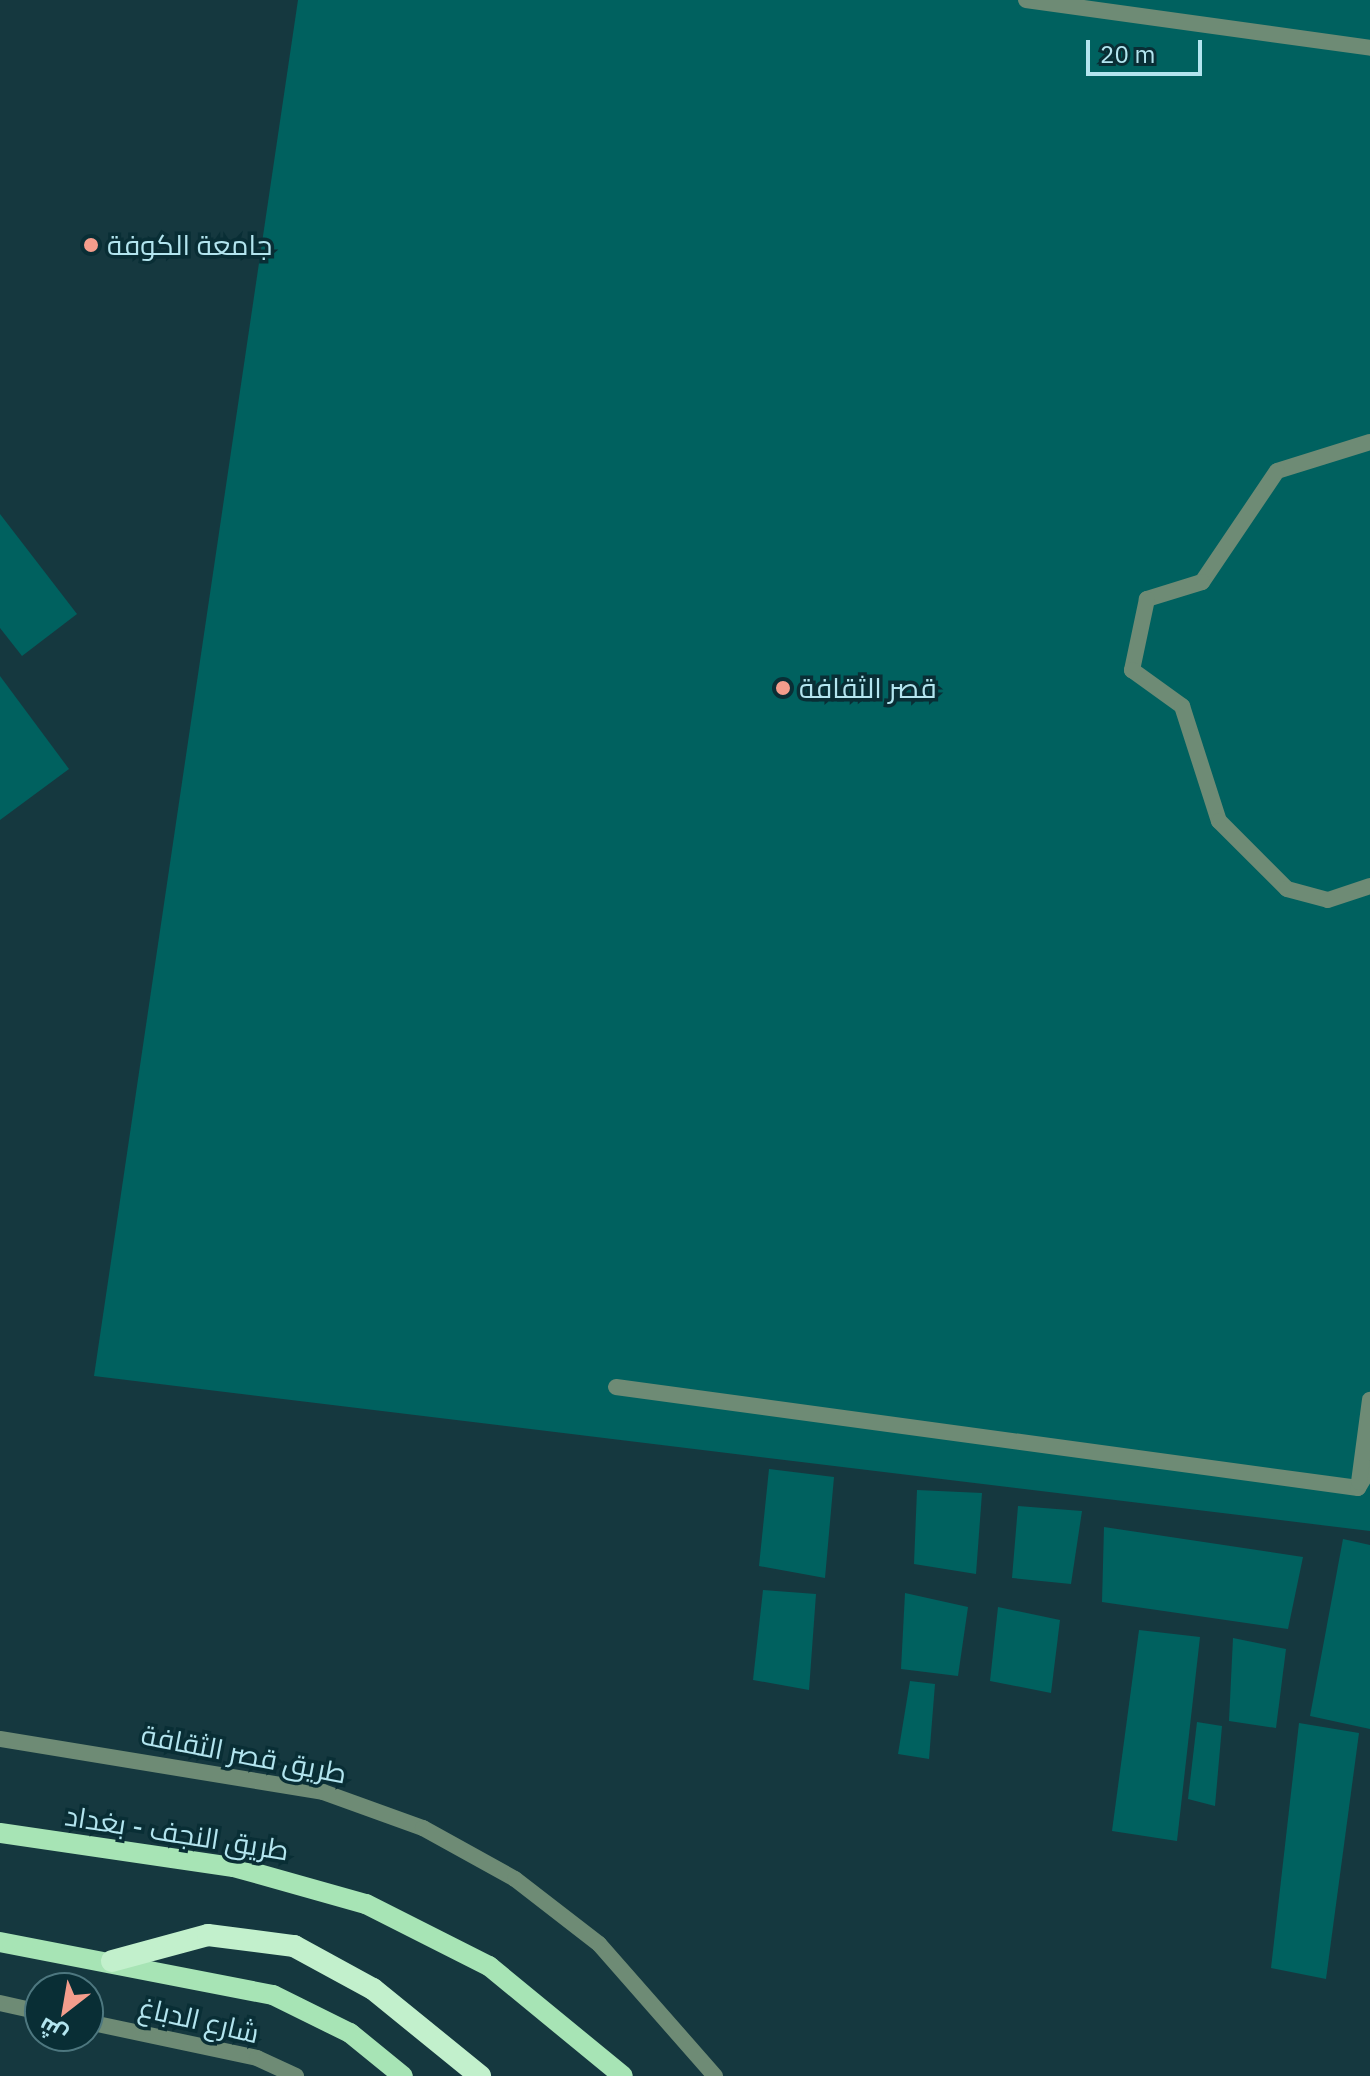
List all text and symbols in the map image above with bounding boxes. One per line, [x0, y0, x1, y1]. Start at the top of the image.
scale bar [1090, 24, 1206, 74]
text: 20 m [1100, 38, 1155, 70]
place label: جامعة الكوفة [107, 228, 272, 262]
marker: جامعة الكوفة [82, 236, 100, 254]
place label: قصر الثقافة [799, 671, 937, 705]
marker: قصر الثقافة [774, 679, 792, 697]
street label: طريق قصر الثقافة [139, 1718, 349, 1790]
street label: طريق النجف - بغداد [63, 1799, 291, 1867]
north arrow [24, 1972, 104, 2052]
street label: شارع الدباغ [136, 1990, 262, 2050]
text: ش [33, 2012, 72, 2051]

